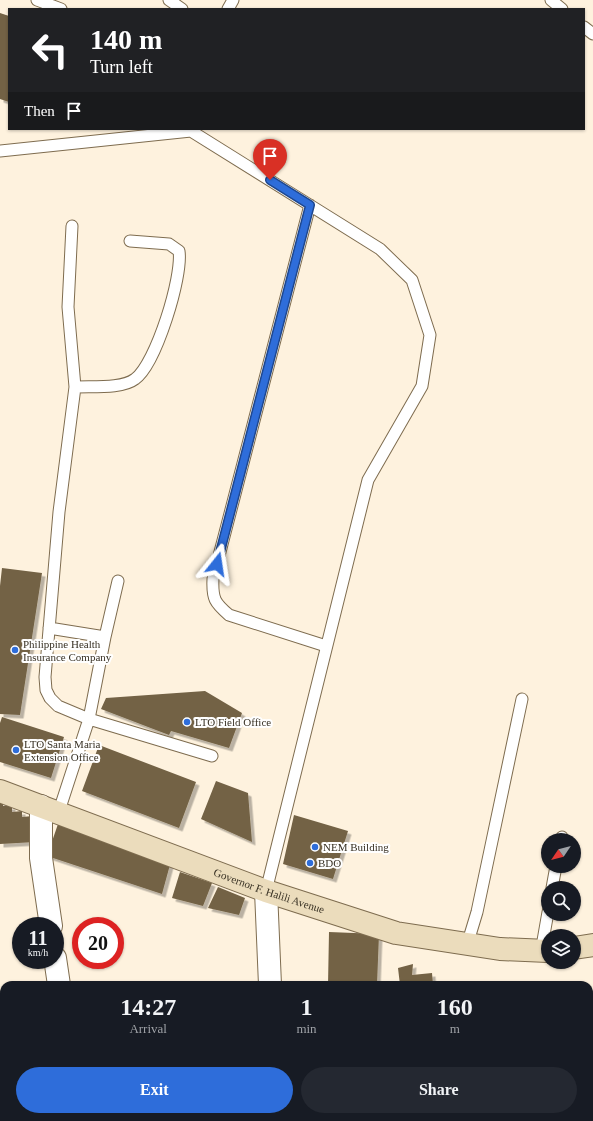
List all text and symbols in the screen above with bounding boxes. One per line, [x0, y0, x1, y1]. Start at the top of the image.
icon: left [24, 24, 76, 76]
text: 140 m [90, 24, 162, 55]
text: Turn left [90, 57, 153, 77]
icon: arrive [63, 100, 85, 122]
text: Then [24, 103, 55, 119]
pin [253, 139, 287, 180]
icon: arrive [259, 145, 281, 167]
position arrow [196, 543, 238, 585]
place label: Philippine Health Insurance Company [23, 638, 112, 663]
marker: Philippine Health Insurance Company [10, 645, 20, 655]
place label: LTO Field Office [195, 716, 271, 728]
marker: LTO Field Office [182, 717, 192, 727]
place label: LTO Santa Maria Extension Office [24, 738, 100, 763]
marker: LTO Santa Maria Extension Office [11, 745, 21, 755]
north arrow [541, 833, 581, 873]
map controls [541, 833, 581, 969]
place label: NEM Building [323, 841, 389, 853]
marker: NEM Building [310, 842, 320, 852]
place label: BDO [318, 857, 341, 869]
marker: BDO [305, 858, 315, 868]
street label: Governor F. Halili Avenue [212, 866, 326, 915]
button: search [541, 881, 581, 921]
speed limit sign: 20 [72, 917, 124, 969]
text: 11 [29, 927, 47, 949]
button: layers [541, 929, 581, 969]
text: km/h [28, 947, 48, 958]
text: 14:27 [120, 994, 176, 1020]
text: 1 [300, 994, 312, 1020]
text: 160 [437, 994, 473, 1020]
text: Arrival [129, 1021, 167, 1036]
text: min [296, 1021, 317, 1036]
text: m [450, 1021, 460, 1036]
button: Exit [16, 1067, 293, 1113]
button: Share [301, 1067, 577, 1113]

